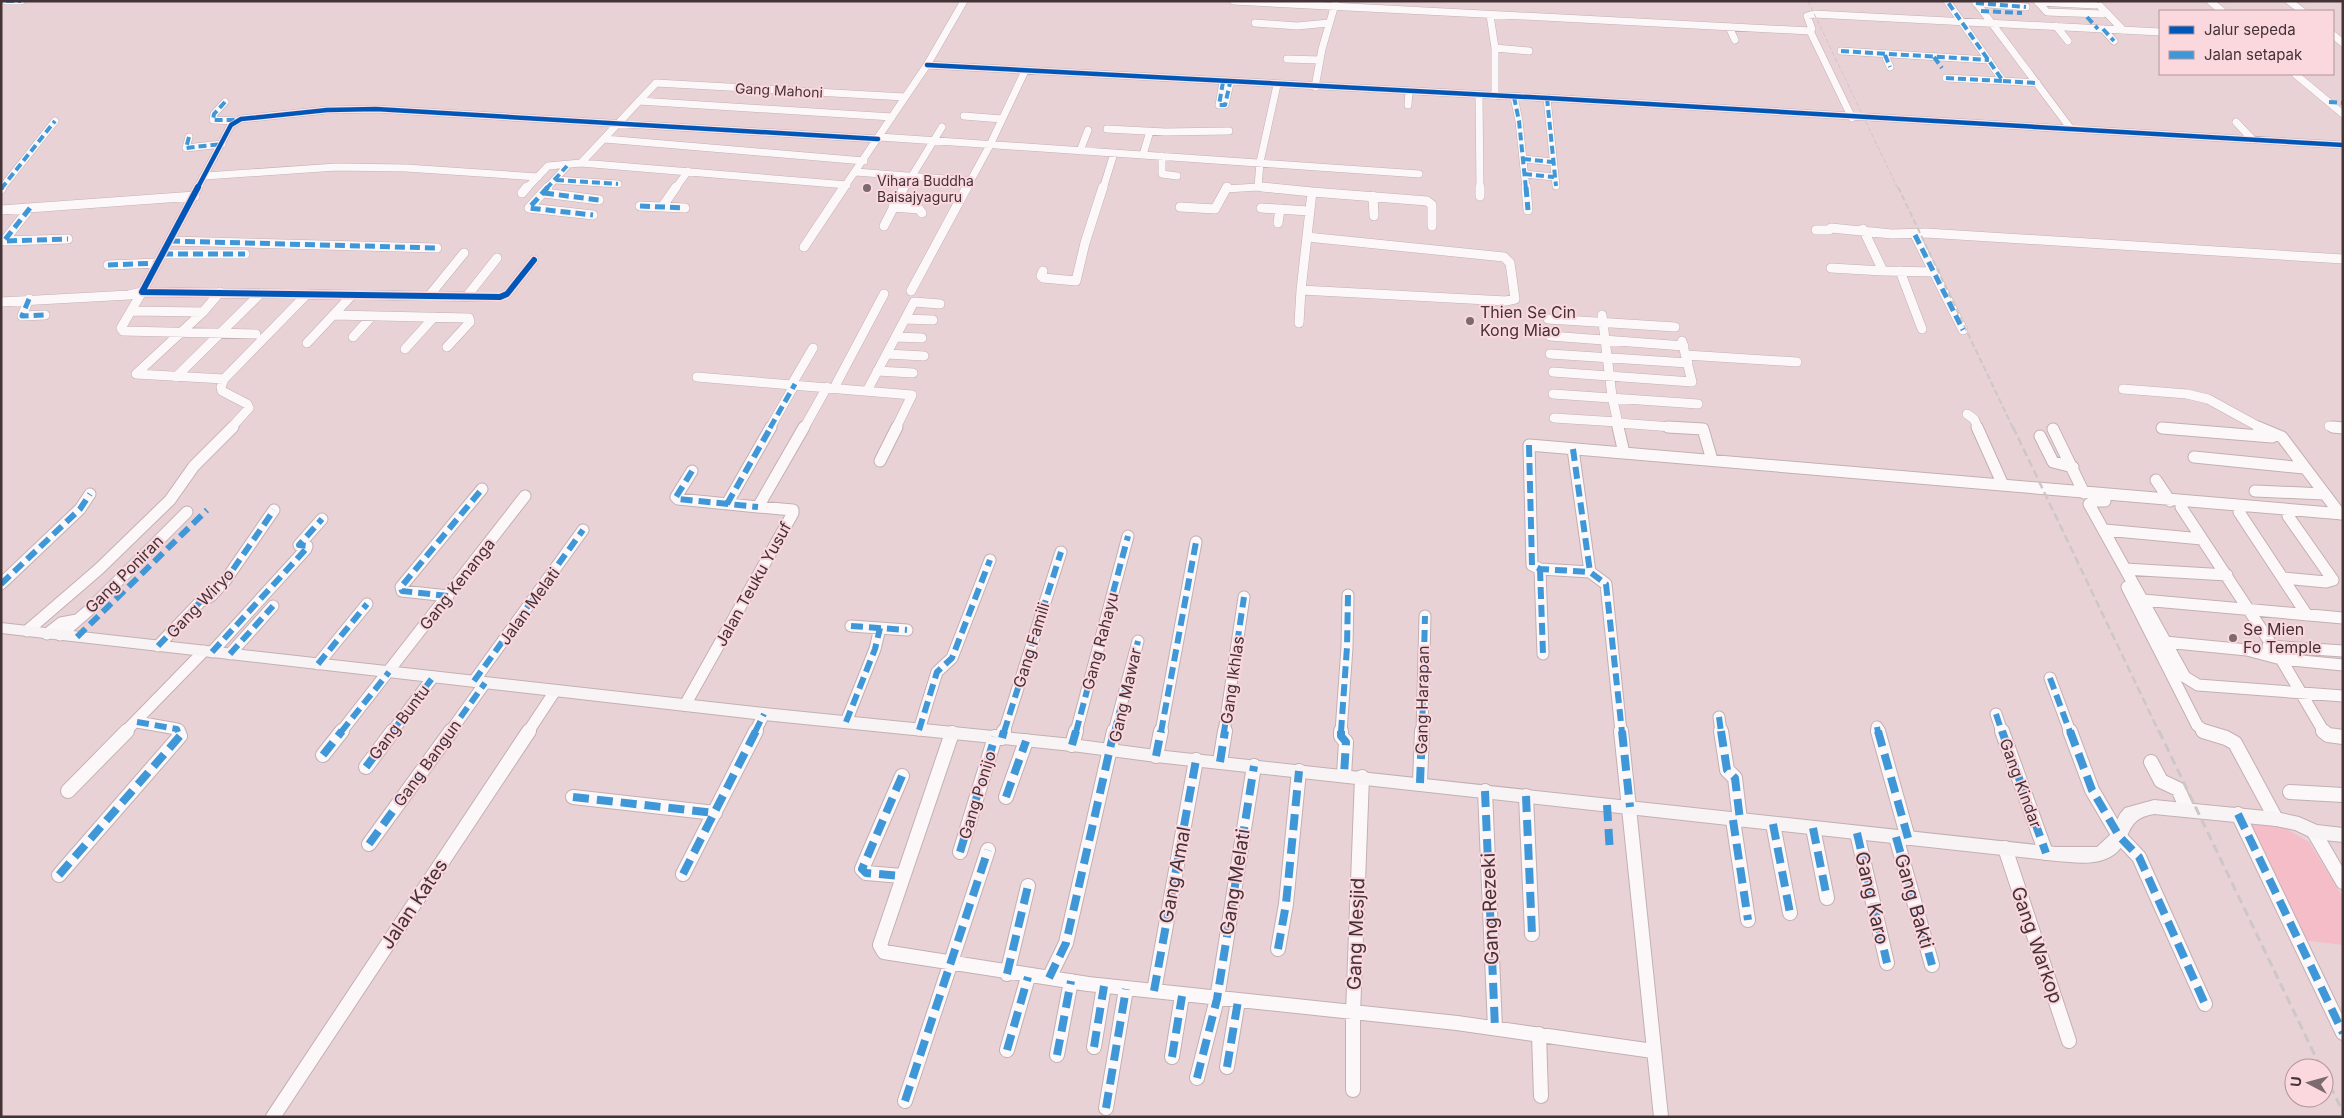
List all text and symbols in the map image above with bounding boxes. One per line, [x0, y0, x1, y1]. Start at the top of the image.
legend [2159, 10, 2334, 75]
text: Jalur sepeda [2204, 20, 2296, 39]
text: Jalan setapak [2204, 45, 2303, 64]
street label: Gang Mahoni [735, 79, 823, 101]
place label: Vihara Buddha Baisajyaguru [877, 172, 974, 205]
marker: Vihara Buddha Baisajyaguru [861, 182, 873, 194]
place label: Thien Se Cin Kong Miao [1480, 302, 1576, 340]
marker: Thien Se Cin Kong Miao [1464, 315, 1476, 327]
street label: Jalan Teuku Yusuf [711, 518, 795, 650]
street label: Gang Poniran [81, 531, 167, 617]
street label: Gang Kenanga [415, 534, 499, 634]
street label: Jalan Melati [494, 563, 564, 649]
street label: Gang Wiryo [162, 564, 238, 642]
street label: Gang Rahayu [1077, 590, 1123, 692]
street label: Gang Famili [1009, 600, 1053, 690]
place label: Se Mien Fo Temple [2243, 619, 2321, 657]
marker: Se Mien Fo Temple [2227, 632, 2239, 644]
street label: Gang Ikhlas [1216, 635, 1248, 725]
street label: Gang Harapan [1411, 645, 1433, 755]
street label: Gang Mawar [1104, 646, 1146, 744]
street label: Gang Buntu [364, 681, 434, 763]
street label: Gang Bangun [389, 716, 465, 810]
street label: Gang Kindar [1996, 735, 2046, 831]
street label: Gang Ponijo [954, 748, 1000, 842]
street label: Gang Amal [1154, 825, 1196, 925]
street label: Gang Melati [1215, 827, 1255, 937]
street label: Gang Karo [1850, 849, 1894, 947]
street label: Gang Bakti [1890, 851, 1938, 951]
street label: Gang Rezeki [1477, 853, 1503, 965]
street label: Jalan Kates [375, 854, 453, 954]
street label: Gang Mesjid [1343, 878, 1369, 990]
street label: Gang Warkop [2006, 884, 2068, 1006]
north arrow [2284, 1058, 2334, 1108]
text: U [2287, 1076, 2305, 1088]

